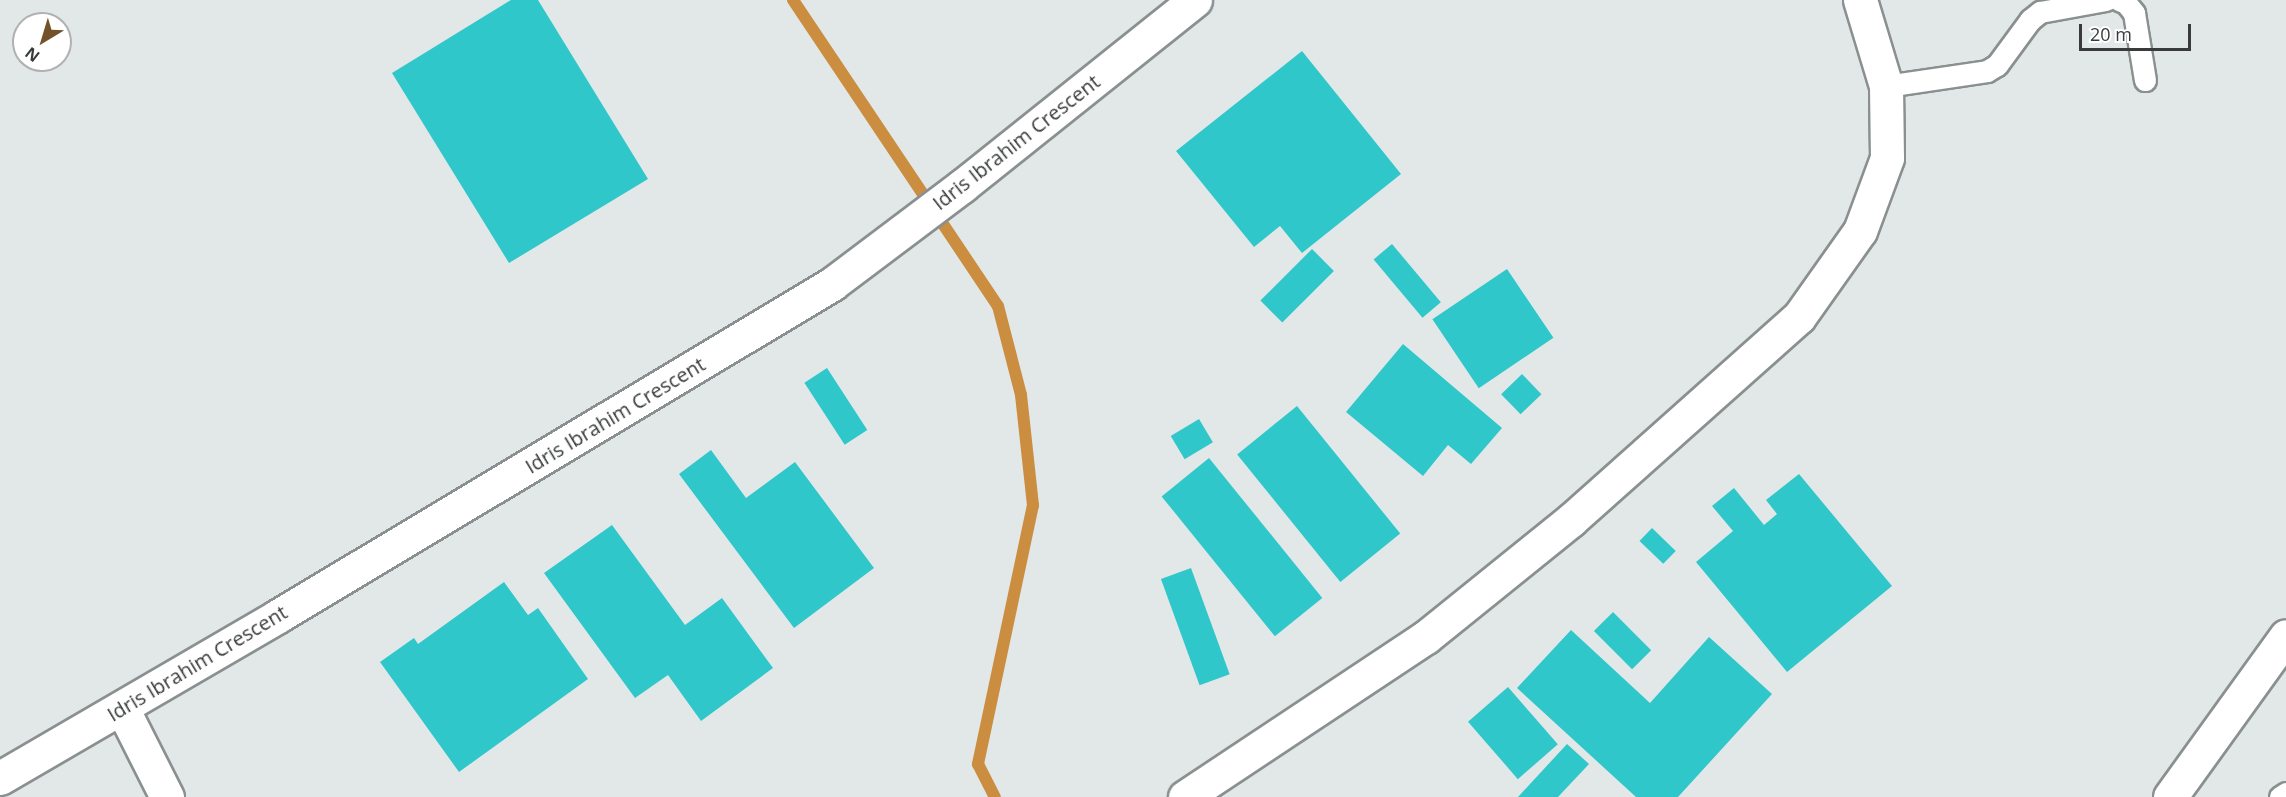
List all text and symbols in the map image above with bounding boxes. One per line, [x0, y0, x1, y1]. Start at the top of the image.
north arrow [12, 12, 72, 72]
scale bar [2082, 12, 2194, 50]
text: 20 m [2090, 22, 2132, 46]
text: N [20, 42, 44, 67]
street label: Idris Ibrahim Crescent [928, 69, 1104, 215]
street label: Idris Ibrahim Crescent [521, 352, 709, 478]
street label: Idris Ibrahim Crescent [103, 600, 291, 726]

